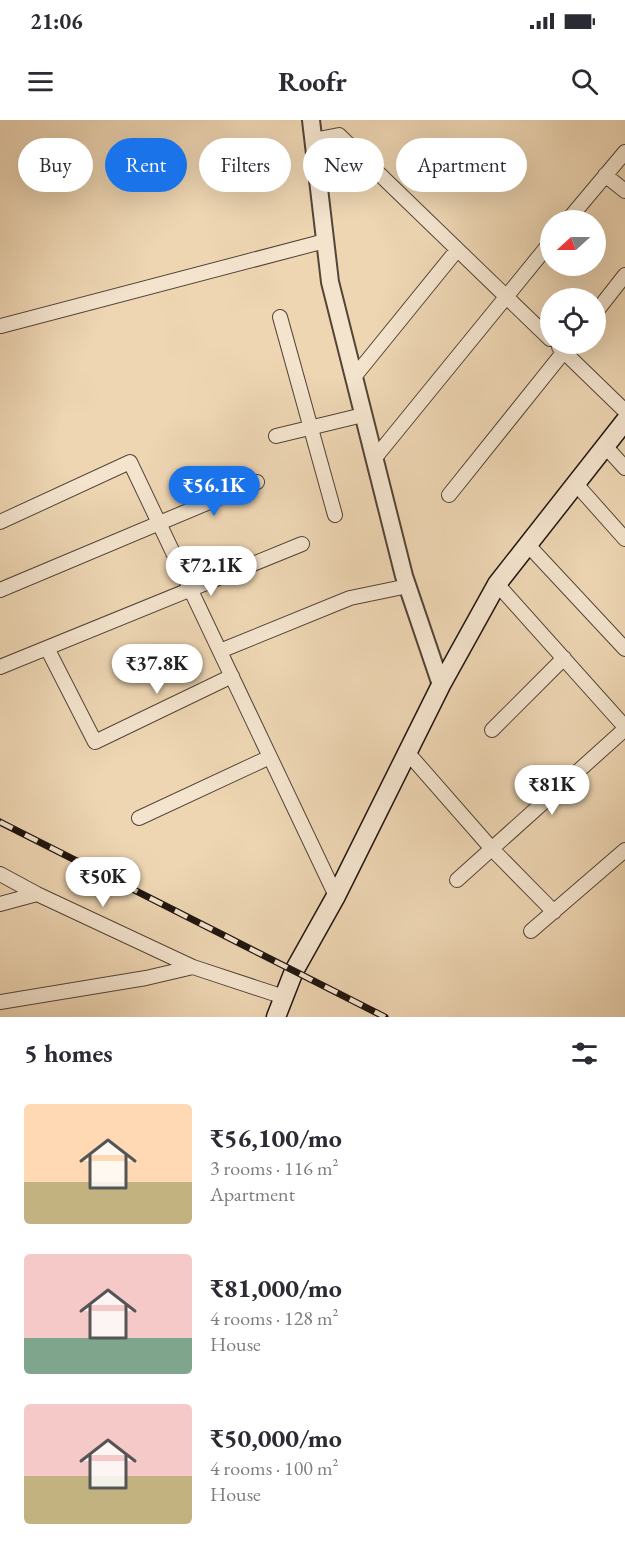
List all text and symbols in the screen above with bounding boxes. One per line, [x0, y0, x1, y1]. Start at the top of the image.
text: 21:06 [30, 7, 83, 36]
text: Roofr [278, 64, 347, 99]
icon: menu [24, 65, 57, 98]
icon: search [568, 65, 601, 98]
chip: Buy [18, 138, 93, 192]
chip: Rent [105, 138, 187, 192]
chip: Filters [199, 138, 291, 192]
chip: New [303, 138, 384, 192]
chip: Apartment [396, 138, 527, 192]
north arrow [540, 210, 606, 276]
map controls [540, 210, 606, 354]
button: locate [540, 288, 606, 354]
pin: ₹56.1K [165, 466, 263, 517]
text: ₹56.1K [183, 472, 245, 498]
pin: ₹72.1K [162, 546, 260, 597]
text: ₹72.1K [180, 552, 242, 578]
pin: ₹37.8K [108, 644, 206, 695]
text: ₹37.8K [126, 650, 188, 676]
pin: ₹81K [516, 765, 588, 816]
text: ₹81K [529, 771, 575, 797]
pin: ₹50K [67, 857, 139, 908]
text: ₹50K [80, 863, 126, 889]
text: 5 homes [24, 1036, 113, 1070]
icon: filters [568, 1037, 601, 1070]
text: ₹56,100/mo [210, 1121, 342, 1155]
icon: home [72, 1128, 144, 1200]
text: 3 rooms · 116 m² [210, 1155, 338, 1181]
text: Apartment [210, 1181, 295, 1207]
text: ₹81,000/mo [210, 1271, 342, 1305]
icon: home [72, 1278, 144, 1350]
text: 4 rooms · 128 m² [210, 1305, 338, 1331]
text: House [210, 1331, 261, 1357]
text: ₹50,000/mo [210, 1421, 342, 1455]
icon: home [72, 1428, 144, 1500]
text: 4 rooms · 100 m² [210, 1455, 338, 1481]
text: House [210, 1481, 261, 1507]

